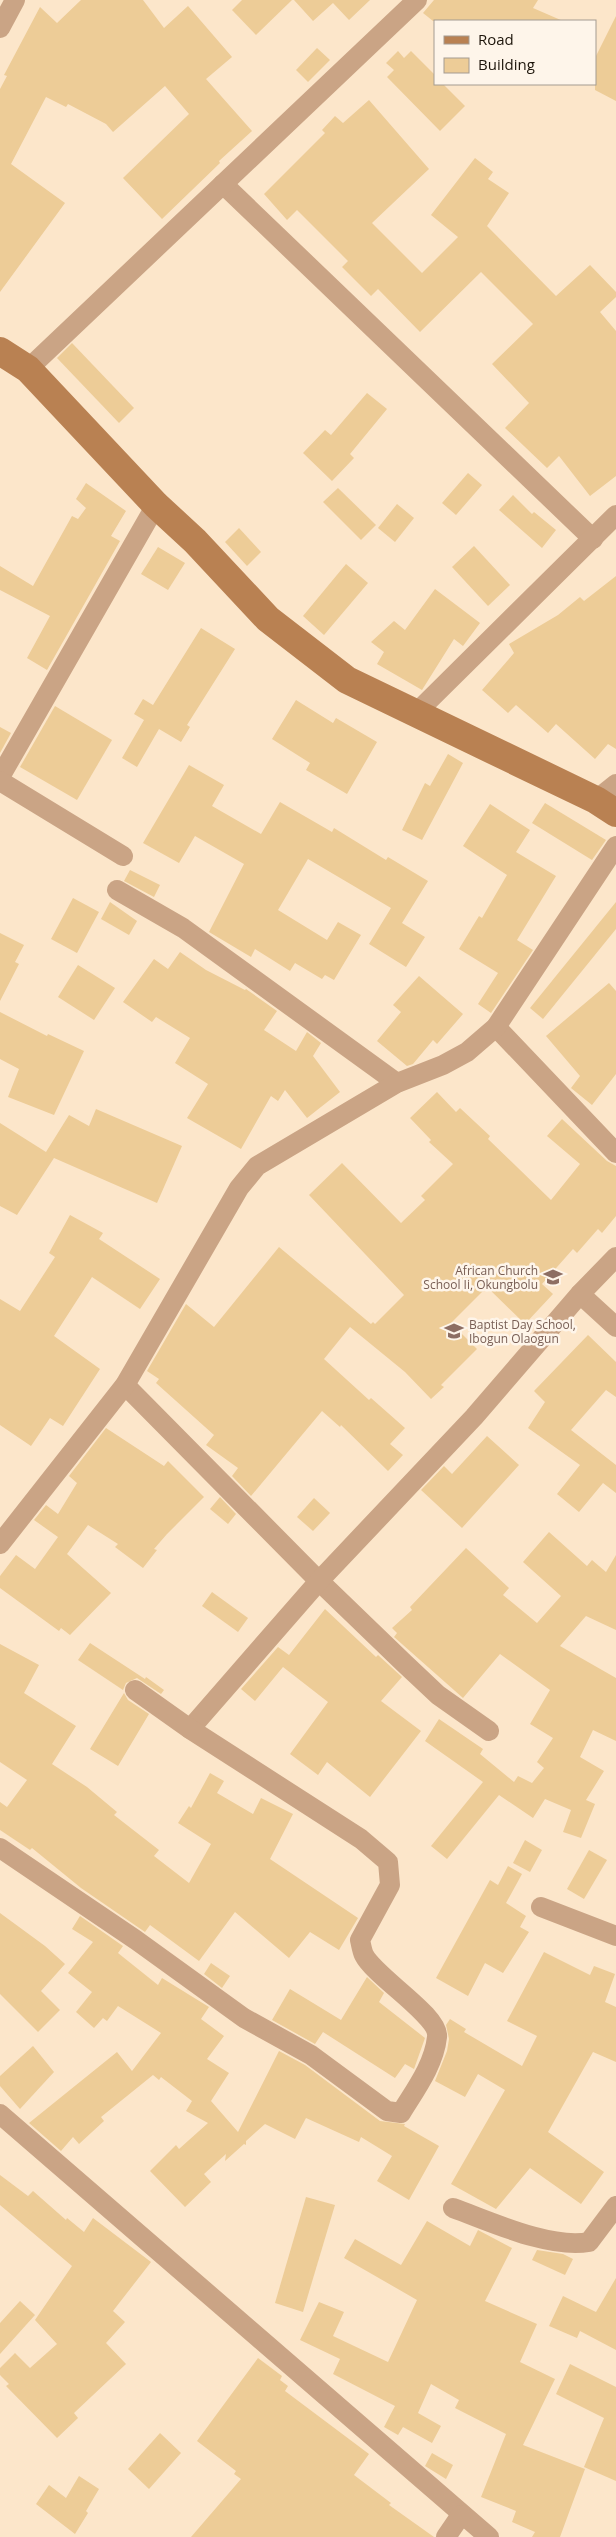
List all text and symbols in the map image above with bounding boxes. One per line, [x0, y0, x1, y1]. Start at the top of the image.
legend [434, 20, 596, 85]
text: Road [478, 29, 514, 49]
text: Building [478, 54, 535, 74]
place label: African Church School Ii, Okungbolu [423, 1262, 538, 1293]
school or university icon: African Church School Ii, Okungbolu [542, 1266, 564, 1288]
place label: Baptist Day School, Ibogun Olaogun [469, 1316, 576, 1347]
school or university icon: Baptist Day School, Ibogun Olaogun [443, 1320, 465, 1342]

